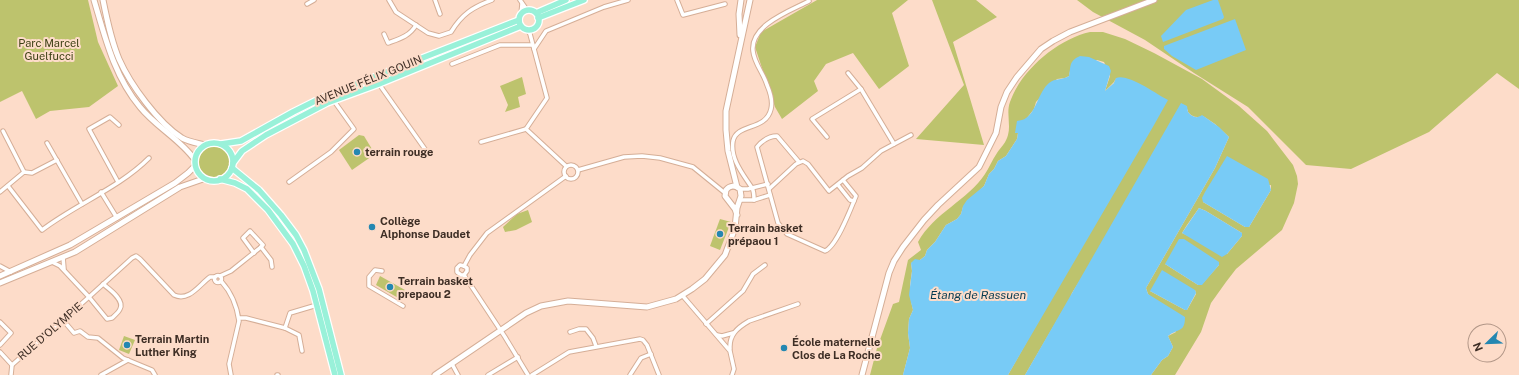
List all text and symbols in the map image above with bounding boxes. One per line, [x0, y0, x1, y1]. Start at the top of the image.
park label: Parc Marcel Guelfucci [18, 37, 80, 62]
street label: AVENUE FÉLIX GOUIN [312, 52, 423, 107]
place label: terrain rouge [365, 146, 433, 158]
marker: terrain rouge [352, 147, 362, 157]
place label: Collège Alphonse Daudet [380, 215, 471, 240]
marker: Collège Alphonse Daudet [367, 222, 377, 232]
place label: Terrain basket prépaou 1 [728, 222, 803, 247]
marker: Terrain basket prépaou 1 [715, 229, 725, 239]
place label: Terrain basket prepaou 2 [398, 275, 473, 300]
marker: Terrain basket prepaou 2 [385, 282, 395, 292]
water label: Étang de Rassuen [930, 288, 1026, 302]
street label: RUE D'OLYMPIE [15, 300, 85, 362]
north arrow [1467, 323, 1507, 363]
place label: Terrain Martin Luther King [135, 333, 209, 358]
place label: École maternelle Clos de La Roche [792, 335, 881, 361]
marker: Terrain Martin Luther King [122, 340, 132, 350]
text: N [1471, 341, 1485, 353]
marker: École maternelle Clos de La Roche [779, 343, 789, 353]

